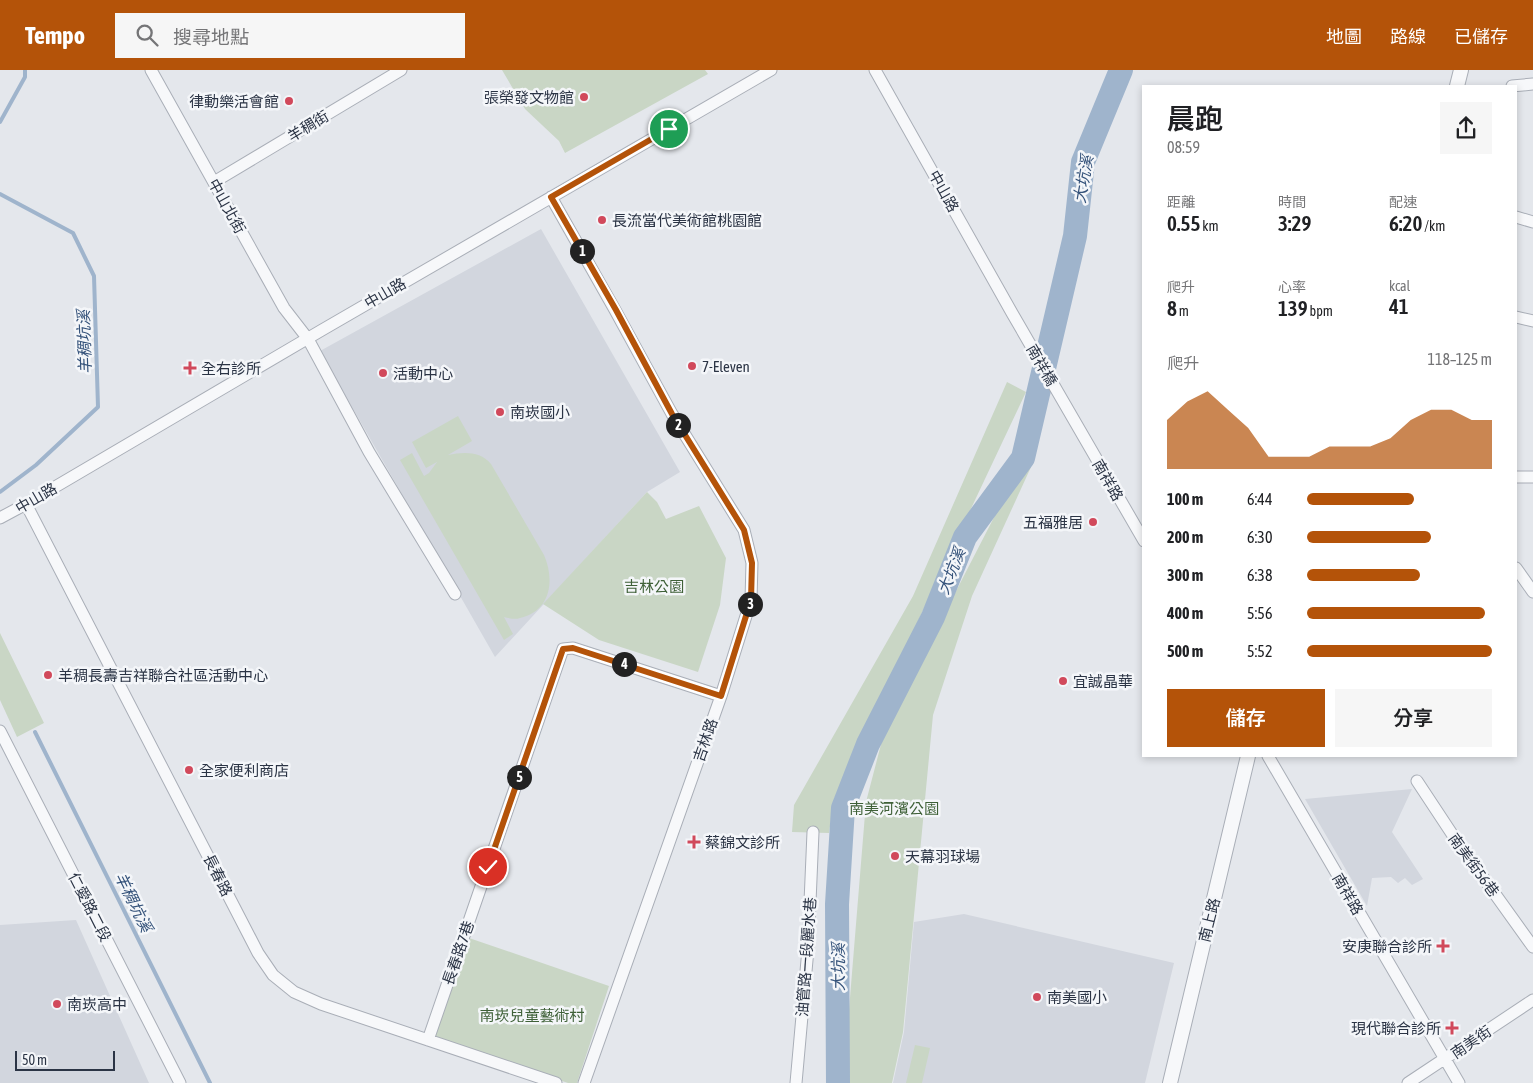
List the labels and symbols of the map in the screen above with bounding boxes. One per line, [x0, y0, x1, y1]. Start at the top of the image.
place label: 張榮發文物館 [484, 89, 574, 106]
marker: 張榮發文物館 [578, 91, 590, 103]
place label: 律動樂活會館 [189, 93, 279, 110]
marker: 律動樂活會館 [283, 95, 295, 107]
street label: 羊稠街 [284, 107, 332, 145]
pin [648, 108, 690, 150]
water label: 大坑溪 [1070, 152, 1096, 204]
street label: 中山路 [926, 167, 962, 215]
street label: 中山北街 [205, 176, 249, 236]
place label: 長流當代美術館桃園館 [612, 212, 762, 229]
marker: 長流當代美術館桃園館 [596, 214, 608, 226]
pin: 1 [570, 238, 594, 264]
street label: 中山路 [361, 274, 409, 312]
water label: 羊稠坑溪 [74, 308, 94, 374]
street label: 南祥橋 [1023, 341, 1061, 389]
place label: 7-Eleven [702, 358, 750, 375]
place label: 全右診所 [201, 360, 261, 377]
marker: 7-Eleven [686, 360, 698, 372]
marker: 全右診所 [183, 361, 197, 375]
place label: 活動中心 [393, 365, 453, 382]
marker: 活動中心 [377, 367, 389, 379]
place label: 南崁國小 [510, 404, 570, 421]
marker: 南崁國小 [494, 406, 506, 418]
pin: 2 [666, 412, 690, 438]
street label: 南祥路 [1089, 456, 1127, 504]
street label: 中山路 [12, 479, 60, 517]
place label: 五福雅居 [1023, 514, 1083, 531]
marker: 五福雅居 [1087, 516, 1099, 528]
water label: 大坑溪 [934, 544, 969, 597]
park label: 吉林公園 [624, 578, 684, 595]
pin: 3 [738, 592, 762, 616]
pin: 4 [612, 652, 636, 676]
place label: 羊稠長壽吉祥聯合社區活動中心 [58, 667, 268, 684]
marker: 羊稠長壽吉祥聯合社區活動中心 [42, 669, 54, 681]
place label: 宜誠晶華 [1073, 673, 1133, 690]
marker: 宜誠晶華 [1057, 675, 1069, 687]
street label: 吉林路 [690, 716, 720, 764]
place label: 全家便利商店 [199, 762, 289, 779]
marker: 全家便利商店 [183, 764, 195, 776]
pin: 5 [506, 764, 532, 790]
park label: 南美河濱公園 [849, 800, 939, 817]
street label: 南美街56巷 [1445, 830, 1503, 900]
place label: 蔡錦文診所 [705, 834, 780, 851]
marker: 蔡錦文診所 [687, 835, 701, 849]
pin [467, 846, 509, 888]
place label: 天幕羽球場 [905, 848, 980, 865]
marker: 天幕羽球場 [889, 850, 901, 862]
street label: 長春路 [200, 851, 236, 899]
water label: 羊稠坑溪 [112, 869, 157, 936]
street label: 仁愛路二段 [65, 870, 115, 944]
street label: 南祥路 [1329, 870, 1367, 918]
street label: 南上路 [1195, 896, 1223, 944]
street label: 油管路一段麗水巷 [793, 897, 819, 1017]
street label: 長春路7巷 [439, 919, 477, 987]
place label: 安庚聯合診所 [1342, 938, 1432, 955]
marker: 安庚聯合診所 [1436, 939, 1450, 953]
water label: 大坑溪 [829, 941, 847, 991]
place label: 南美國小 [1047, 989, 1107, 1006]
marker: 南美國小 [1031, 991, 1043, 1003]
place label: 南崁高中 [67, 996, 127, 1013]
marker: 南崁高中 [51, 998, 63, 1010]
park label: 南崁兒童藝術村 [479, 1007, 585, 1024]
place label: 現代聯合診所 [1351, 1020, 1441, 1037]
marker: 現代聯合診所 [1445, 1021, 1459, 1035]
street label: 南美街 [1448, 1022, 1494, 1062]
scale bar [15, 1048, 115, 1071]

